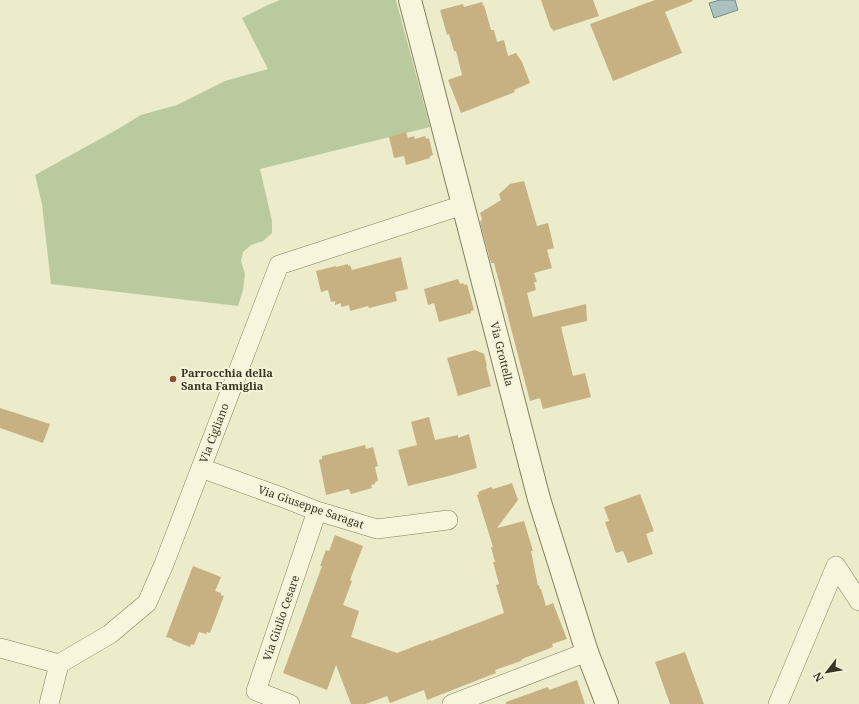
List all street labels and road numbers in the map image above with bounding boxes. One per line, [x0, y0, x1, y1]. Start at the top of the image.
street label: Via Grottella [487, 320, 518, 388]
street label: Via Cigliano [195, 401, 232, 465]
street label: Via Giuseppe Saragat [256, 481, 366, 532]
street label: Via Giulio Cesare [259, 573, 302, 663]

